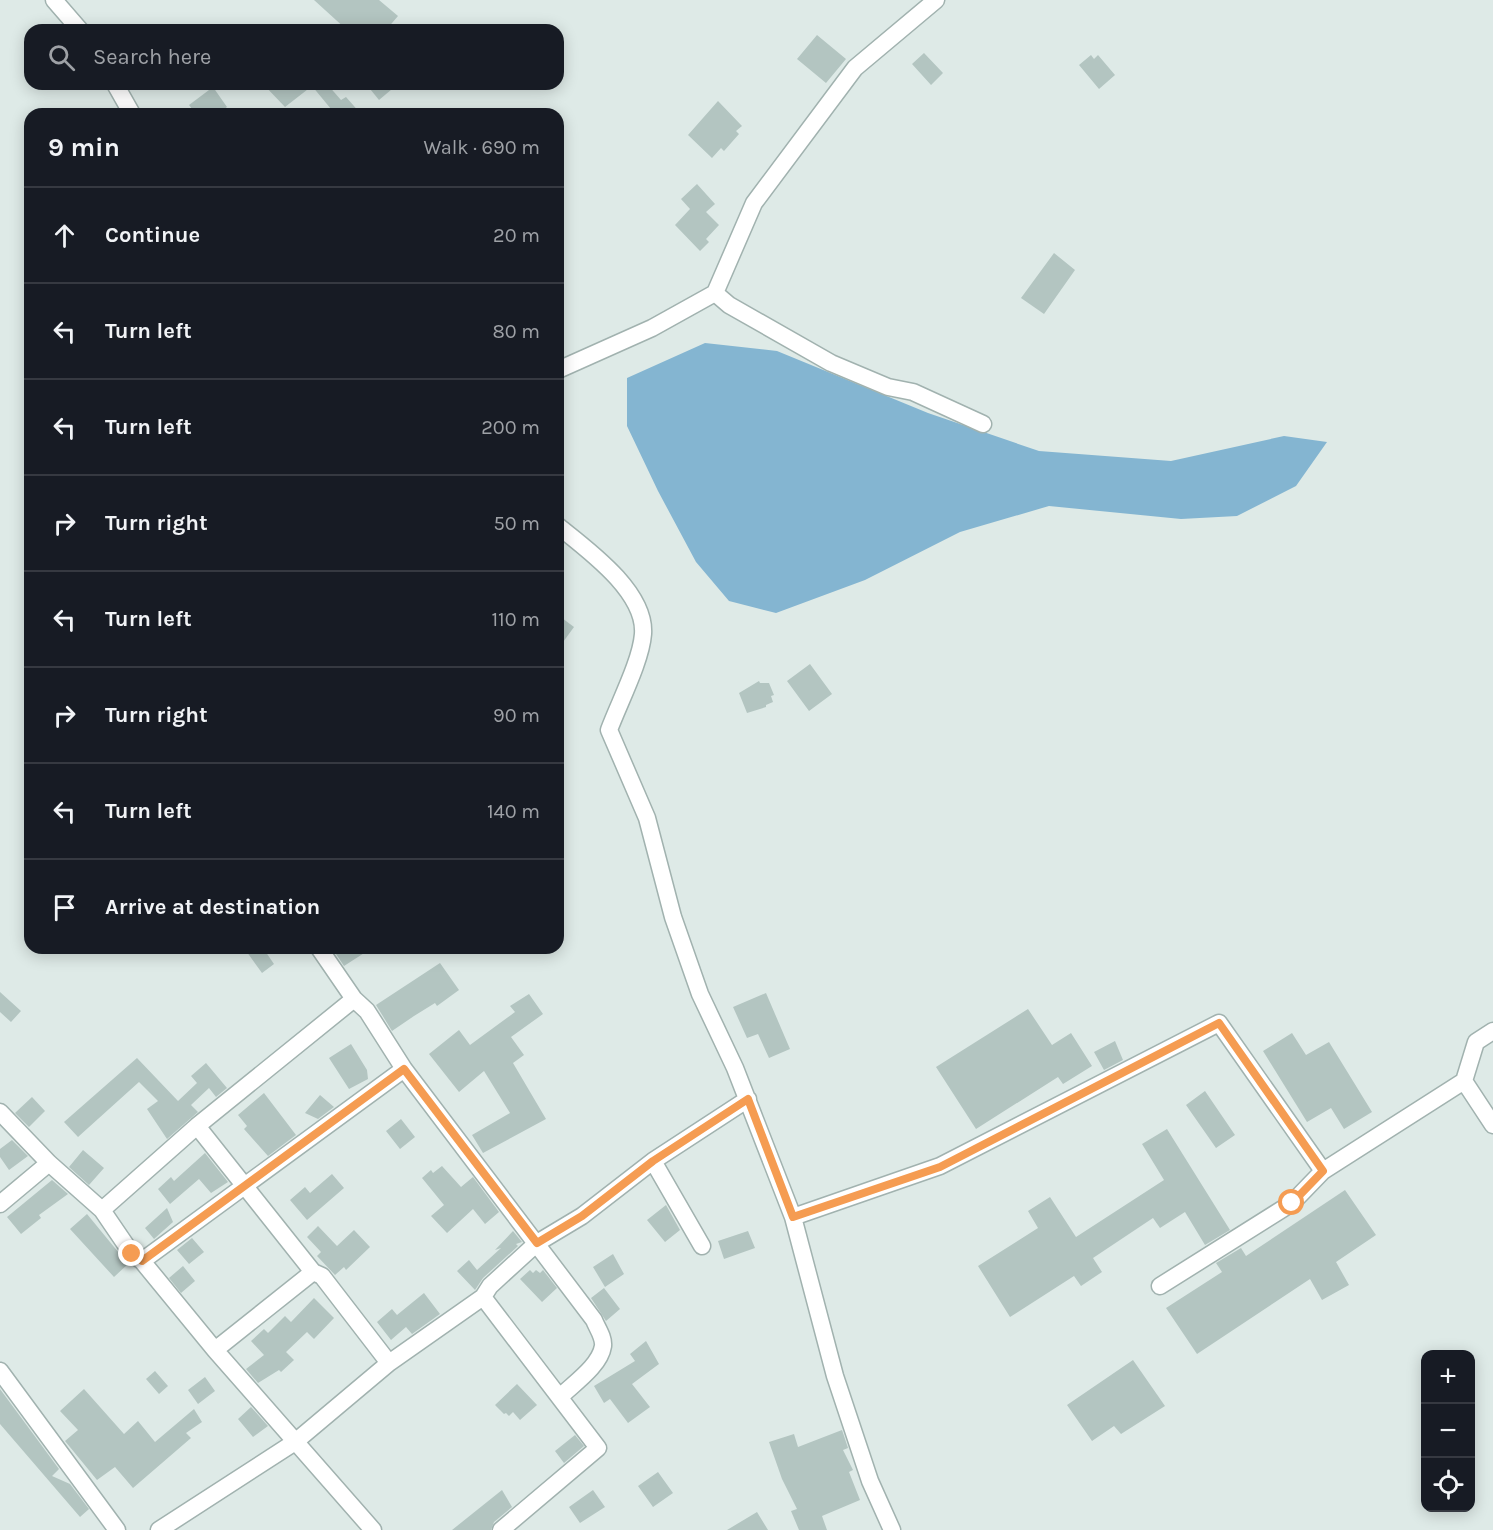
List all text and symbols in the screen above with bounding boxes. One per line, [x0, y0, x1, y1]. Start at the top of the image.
search box [24, 24, 564, 90]
icon: search [45, 41, 78, 74]
text: Search here [93, 44, 211, 70]
text: 9 min [48, 132, 120, 163]
text: Walk · 690 m [423, 136, 540, 159]
icon: ahead [48, 219, 81, 252]
text: Continue [105, 222, 200, 248]
text: 20 m [493, 224, 540, 247]
icon: left [48, 315, 81, 348]
text: Turn left [105, 318, 192, 344]
text: 80 m [492, 320, 540, 343]
icon: left [48, 411, 81, 444]
text: Turn left [105, 414, 192, 440]
text: 200 m [481, 416, 540, 439]
icon: right [48, 507, 81, 540]
text: Turn right [105, 510, 208, 536]
text: 50 m [493, 512, 540, 535]
icon: left [48, 603, 81, 636]
text: Turn left [105, 606, 192, 632]
text: 110 m [491, 608, 540, 631]
icon: right [48, 699, 81, 732]
text: Turn right [105, 702, 208, 728]
text: 90 m [493, 704, 540, 727]
icon: left [48, 795, 81, 828]
text: Turn left [105, 798, 192, 824]
text: 140 m [487, 800, 540, 823]
icon: arrive [48, 891, 81, 924]
text: Arrive at destination [105, 894, 320, 920]
route start [1278, 1189, 1304, 1215]
route end [118, 1240, 144, 1266]
map controls [1421, 1350, 1475, 1512]
button: + [1421, 1350, 1475, 1404]
button: − [1421, 1404, 1475, 1458]
button: locate [1421, 1458, 1475, 1512]

